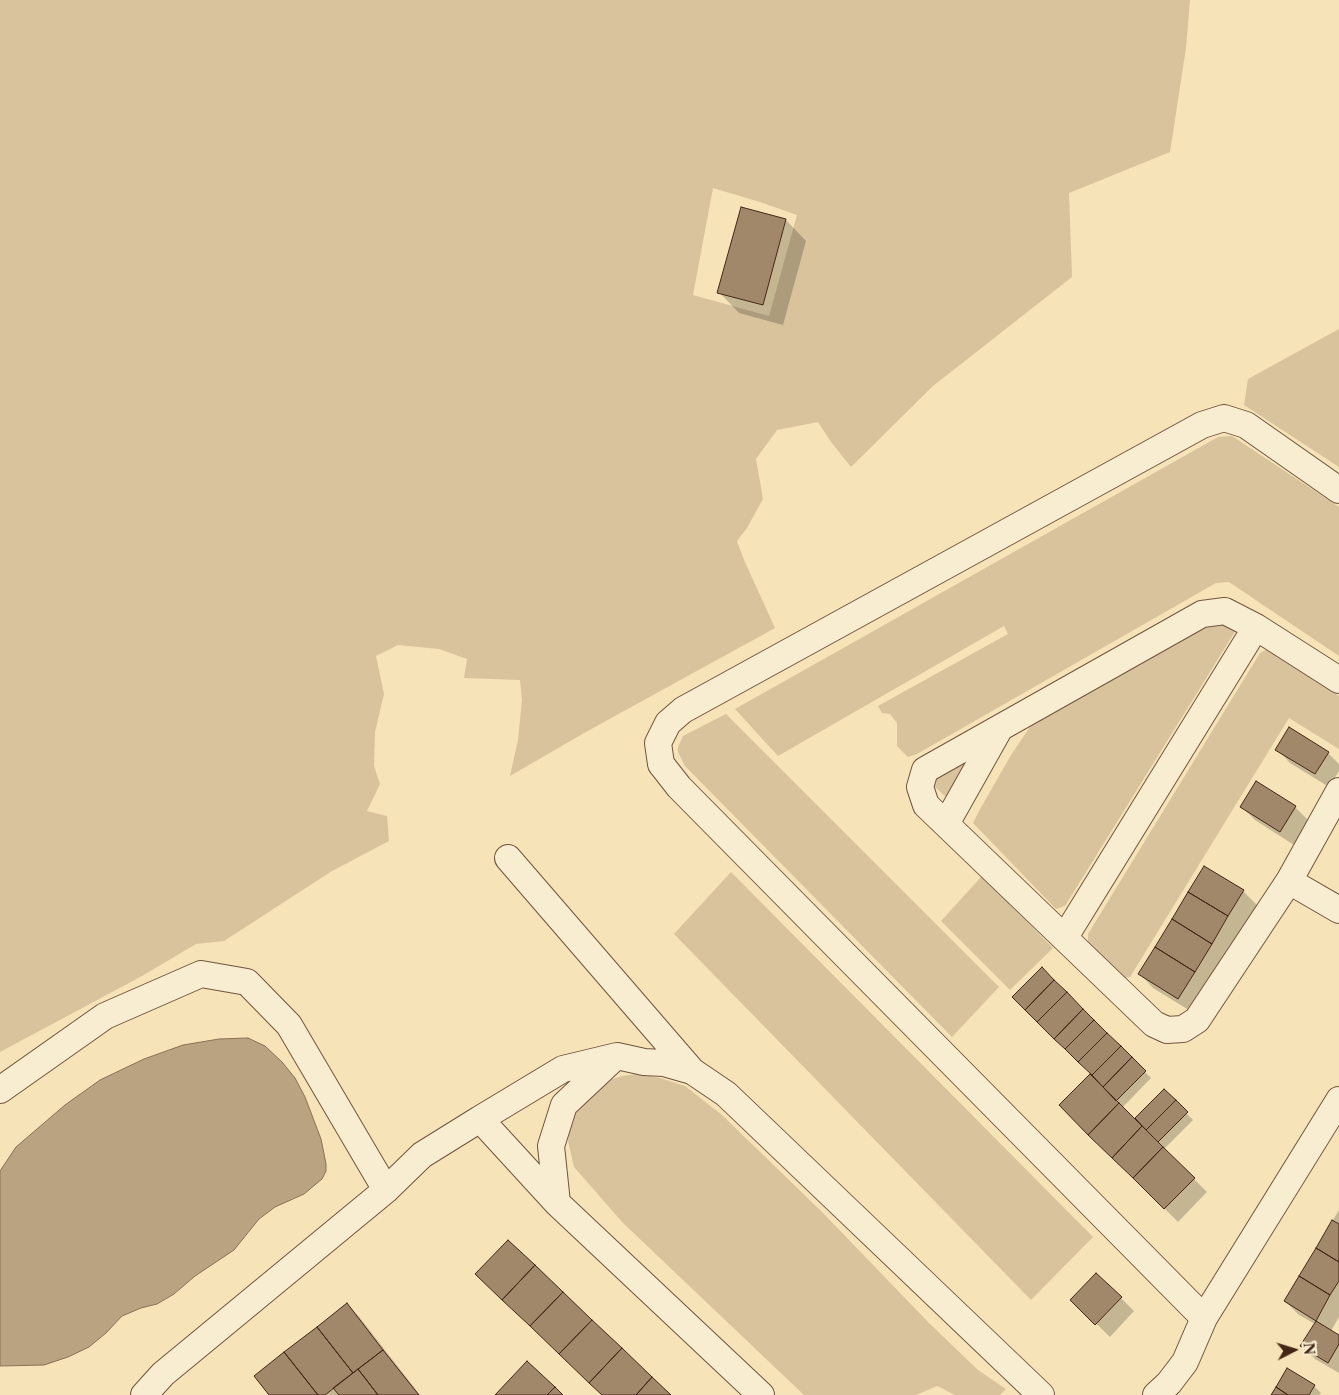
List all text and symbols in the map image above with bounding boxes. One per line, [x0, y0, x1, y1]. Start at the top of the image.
north arrow [1269, 1325, 1319, 1375]
text: N [1299, 1342, 1318, 1356]

